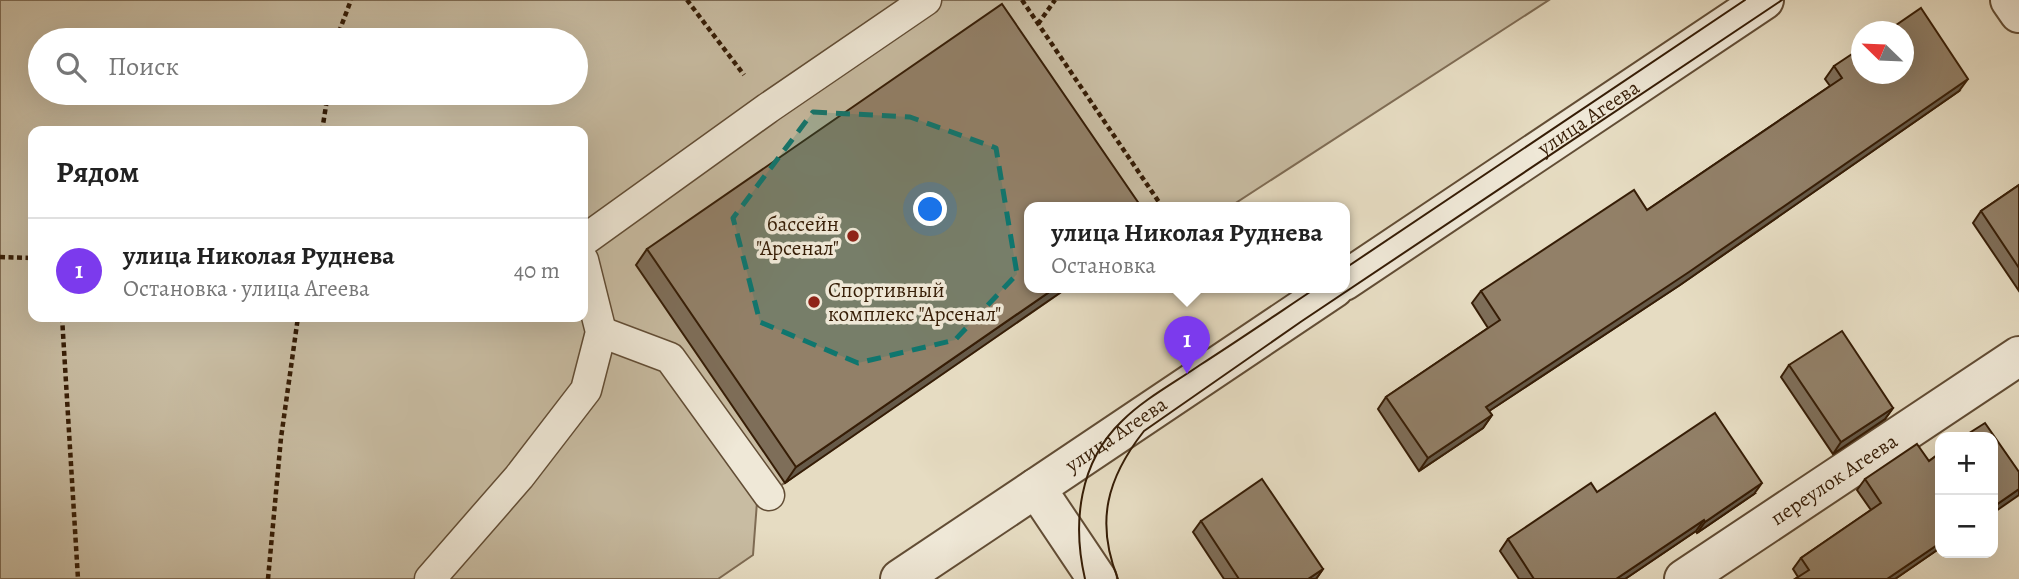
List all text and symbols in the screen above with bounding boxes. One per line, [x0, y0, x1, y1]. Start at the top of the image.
north arrow [1851, 21, 1914, 84]
search box [28, 28, 588, 105]
icon: search [52, 48, 90, 86]
text: Поиск [108, 49, 179, 84]
street label: улица Агеева [1531, 73, 1645, 162]
text: Рядом [56, 152, 139, 192]
your location [913, 192, 947, 226]
popup [1024, 202, 1350, 293]
place label: бассейн "Арсенал" [756, 210, 839, 262]
text: улица Николая Руднева [1051, 215, 1323, 250]
marker: бассейн "Арсенал" [845, 228, 861, 244]
text: улица Николая Руднева [123, 238, 395, 273]
text: Остановка [1051, 250, 1156, 281]
text: 1 [75, 255, 83, 286]
text: 40 m [514, 255, 560, 286]
text: Остановка · улица Агеева [123, 273, 370, 304]
place label: Спортивный комплекс "Арсенал" [828, 276, 1001, 328]
marker: Спортивный комплекс "Арсенал" [806, 294, 822, 310]
pin: 1 [1164, 316, 1210, 374]
street label: улица Агеева [1059, 390, 1173, 479]
street label: переулок Агеева [1765, 427, 1903, 532]
map controls [1935, 432, 1998, 558]
button: + [1935, 432, 1998, 495]
button: − [1935, 495, 1998, 558]

